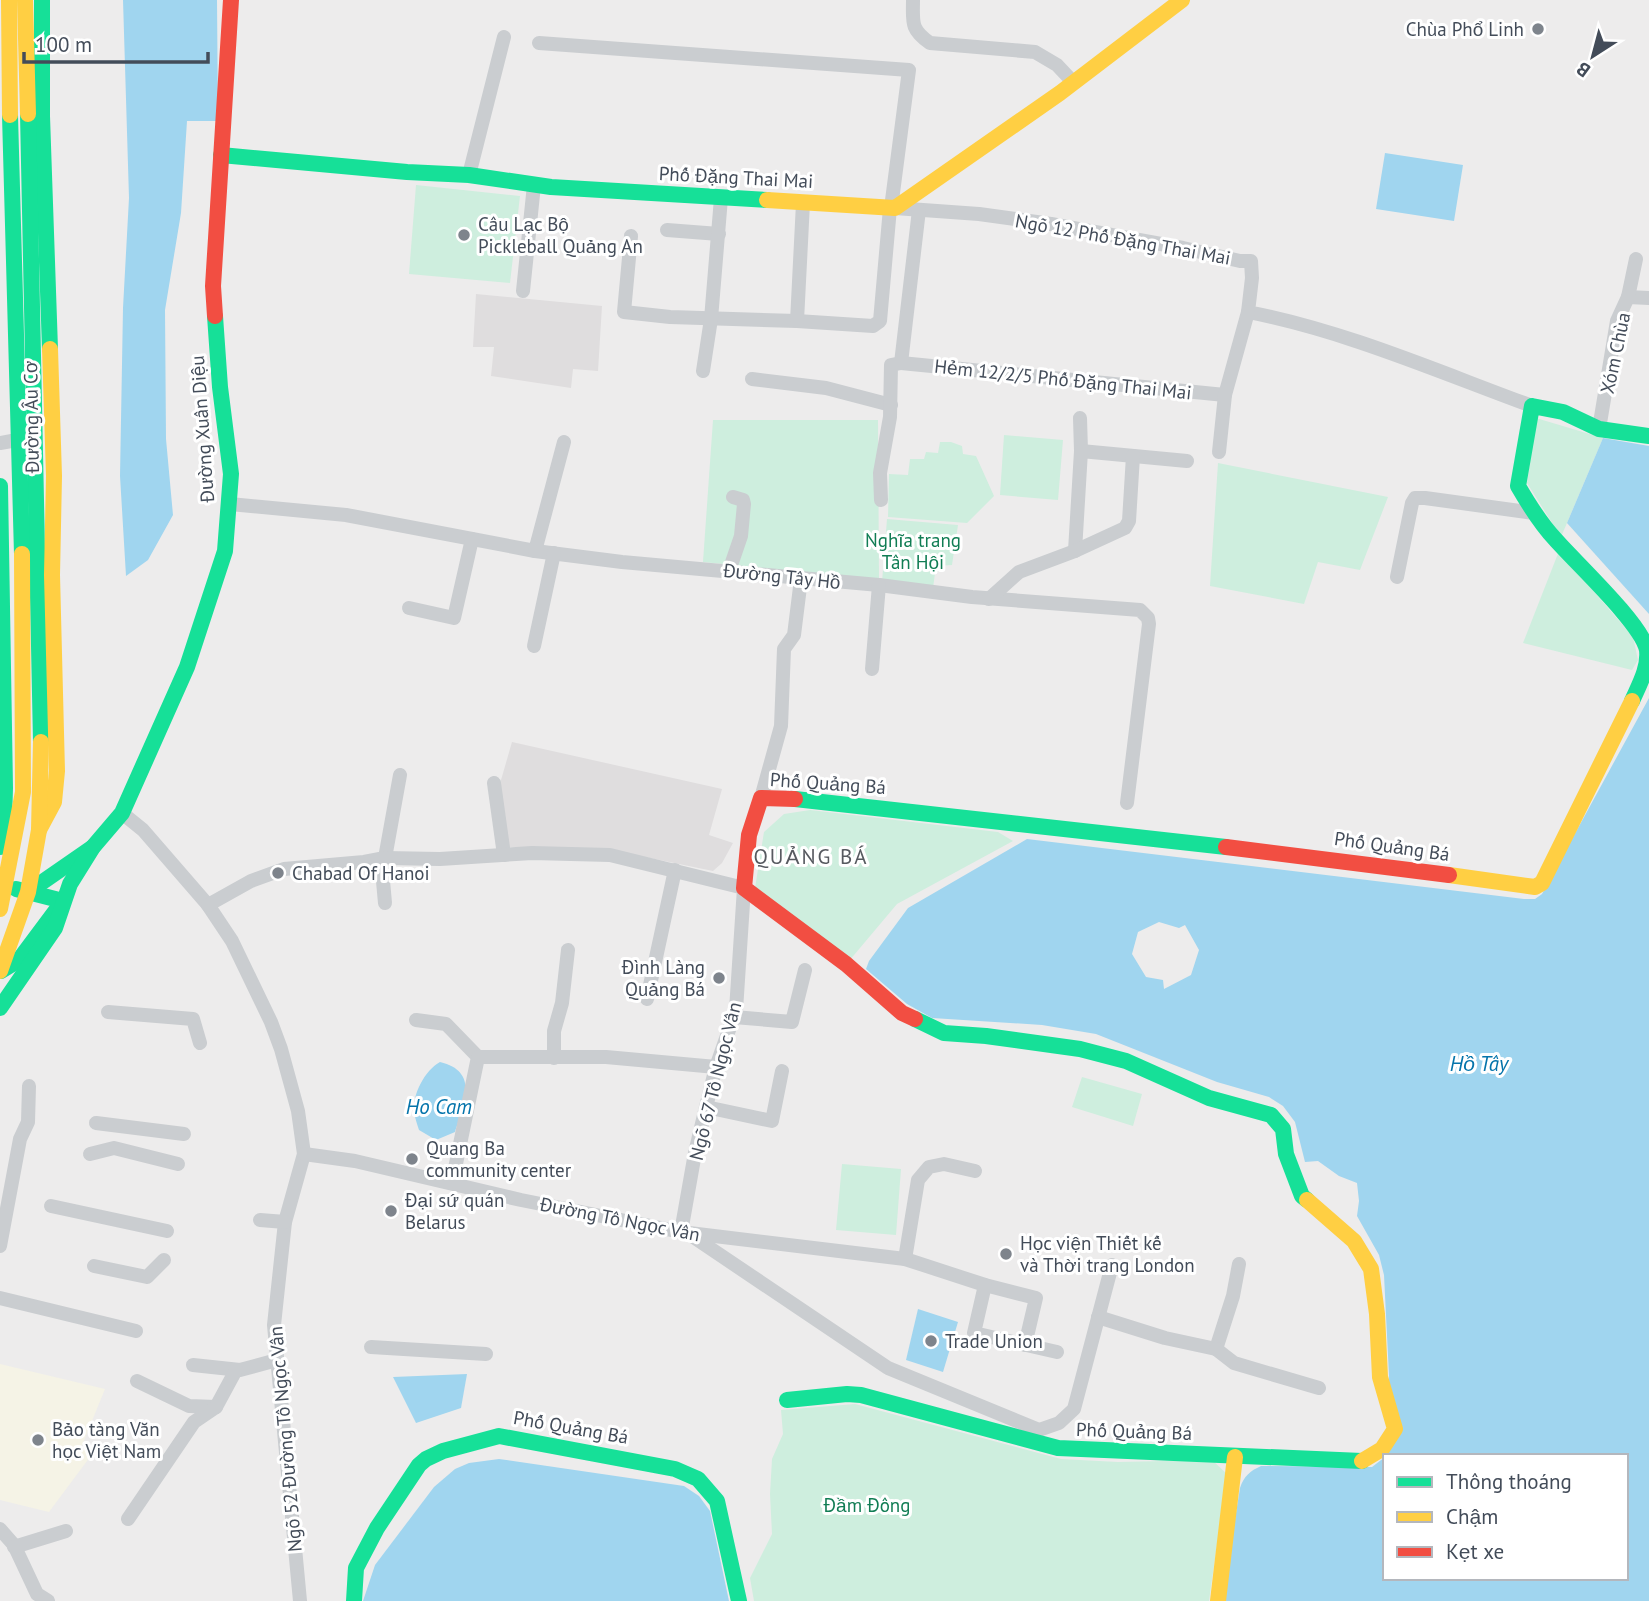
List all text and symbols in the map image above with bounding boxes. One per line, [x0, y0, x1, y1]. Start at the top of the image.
place label: Chùa Phổ Linh [1406, 17, 1524, 41]
scale bar [24, 21, 208, 65]
marker: Chùa Phổ Linh [1530, 21, 1546, 37]
north arrow [1558, 21, 1628, 91]
text: 100 m [35, 31, 92, 58]
text: B [1571, 57, 1595, 83]
street label: Phố Đặng Thai Mai [658, 161, 814, 193]
street label: Ngõ 12 Phố Đặng Thai Mai [1013, 208, 1233, 270]
place label: Câu Lạc Bộ Pickleball Quảng An [478, 212, 643, 258]
marker: Câu Lạc Bộ Pickleball Quảng An [456, 227, 472, 243]
street label: Xóm Chùa [1595, 310, 1635, 396]
street label: Hẻm 12/2/5 Phố Đặng Thai Mai [933, 354, 1193, 404]
street label: Đường Xuân Diệu [185, 355, 219, 504]
street label: Đường Âu Cơ [18, 361, 44, 474]
park label: Nghĩa trang Tân Hội [865, 528, 961, 574]
street label: Đường Tây Hồ [721, 558, 842, 594]
street label: Phố Quảng Bá [769, 767, 887, 799]
street label: Phố Quảng Bá [1333, 826, 1451, 866]
district label: QUẢNG BÁ [753, 843, 869, 870]
place label: Chabad Of Hanoi [292, 861, 430, 885]
marker: Chabad Of Hanoi [270, 865, 286, 881]
place label: Đình Làng Quảng Bá [621, 955, 705, 1001]
marker: Đình Làng Quảng Bá [711, 970, 727, 986]
street label: Ngõ 67 Tô Ngọc Vân [684, 999, 746, 1163]
water label: Hồ Tây [1450, 1050, 1510, 1077]
water label: Ho Cam [406, 1093, 472, 1120]
place label: Quang Ba community center [426, 1136, 572, 1182]
marker: Quang Ba community center [404, 1151, 420, 1167]
place label: Đại sứ quán Belarus [404, 1188, 504, 1234]
street label: Đường Tô Ngọc Vân [537, 1192, 702, 1246]
marker: Đại sứ quán Belarus [383, 1203, 399, 1219]
place label: Học viện Thiết kế và Thời trang London [1020, 1231, 1195, 1277]
marker: Học viện Thiết kế và Thời trang London [998, 1246, 1014, 1262]
street label: Ngõ 52 Đường Tô Ngọc Vân [263, 1325, 307, 1553]
place label: Trade Union [945, 1329, 1043, 1353]
marker: Trade Union [923, 1333, 939, 1349]
street label: Phố Quảng Bá [512, 1405, 630, 1449]
place label: Bảo tàng Văn học Việt Nam [52, 1417, 161, 1463]
street label: Phố Quảng Bá [1075, 1417, 1193, 1445]
marker: Bảo tàng Văn học Việt Nam [30, 1432, 46, 1448]
legend [1383, 1454, 1628, 1580]
text: Thông thoáng [1446, 1468, 1572, 1495]
park label: Đầm Đông [823, 1493, 910, 1517]
text: Chậm [1446, 1503, 1498, 1530]
text: Kẹt xe [1446, 1538, 1504, 1565]

